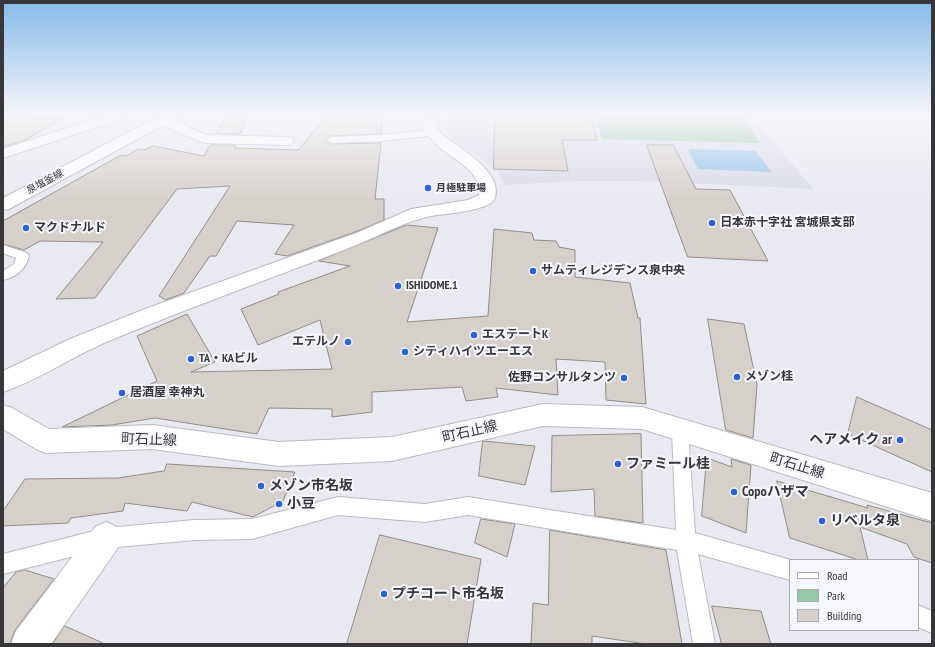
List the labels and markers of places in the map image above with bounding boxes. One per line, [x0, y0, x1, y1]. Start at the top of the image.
place label: 月極駐車場 [436, 182, 486, 194]
marker: 月極駐車場 [423, 183, 433, 193]
place label: 日本赤十字社 宮城県支部 [720, 216, 854, 230]
marker: 日本赤十字社 宮城県支部 [707, 218, 717, 228]
place label: マクドナルド [34, 221, 106, 235]
marker: マクドナルド [21, 223, 31, 233]
place label: サムティレジデンス泉中央 [541, 264, 685, 278]
marker: サムティレジデンス泉中央 [528, 266, 538, 276]
place label: ISHIDOME.1 [406, 279, 458, 293]
marker: ISHIDOME.1 [393, 281, 403, 291]
place label: エステートK [482, 328, 548, 342]
marker: エステートK [469, 330, 479, 340]
place label: エテルノ [292, 335, 340, 349]
marker: エテルノ [343, 337, 353, 347]
place label: シティハイツエーエス [413, 345, 533, 359]
marker: シティハイツエーエス [400, 347, 410, 357]
place label: TA・KAビル [199, 352, 258, 366]
marker: TA・KAビル [186, 354, 196, 364]
place label: メゾン桂 [745, 370, 793, 384]
place label: 佐野コンサルタンツ [508, 371, 616, 385]
marker: メゾン桂 [732, 372, 742, 382]
marker: 佐野コンサルタンツ [619, 373, 629, 383]
place label: 居酒屋 幸神丸 [130, 386, 204, 400]
marker: 居酒屋 幸神丸 [117, 388, 127, 398]
place label: ヘアメイク ar [809, 432, 892, 448]
marker: ヘアメイク ar [895, 435, 905, 445]
place label: ファミール桂 [626, 456, 710, 472]
marker: ファミール桂 [613, 459, 623, 469]
place label: メゾン市名坂 [269, 478, 353, 494]
marker: メゾン市名坂 [256, 481, 266, 491]
place label: Copoハザマ [742, 484, 809, 500]
marker: Copoハザマ [729, 487, 739, 497]
place label: 小豆 [287, 496, 315, 512]
marker: 小豆 [274, 499, 284, 509]
place label: リベルタ泉 [830, 513, 900, 529]
marker: リベルタ泉 [817, 516, 827, 526]
place label: プチコート市名坂 [392, 586, 504, 602]
marker: プチコート市名坂 [379, 589, 389, 599]

